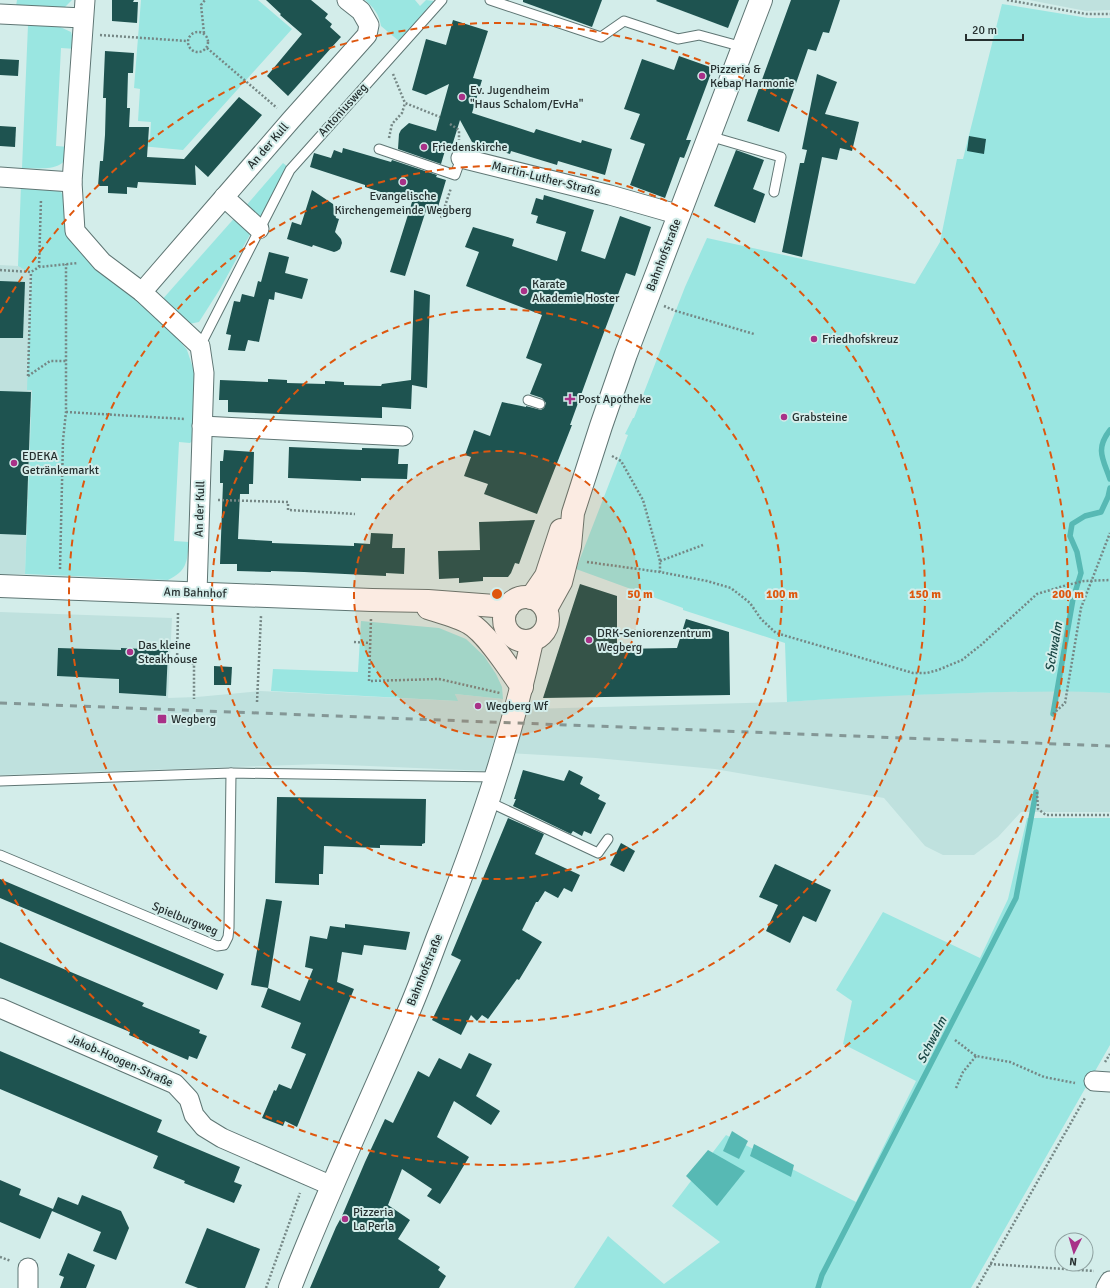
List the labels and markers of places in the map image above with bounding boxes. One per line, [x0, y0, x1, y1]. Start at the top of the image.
place label: Pizzeria & Kebap Harmonie [710, 62, 795, 91]
marker: Pizzeria & Kebap Harmonie [697, 71, 707, 81]
place label: Ev. Jugendheim "Haus Schalom/EvHa" [470, 83, 584, 112]
marker: Ev. Jugendheim "Haus Schalom/EvHa" [457, 92, 467, 102]
place label: Friedenskirche [432, 140, 508, 155]
marker: Friedenskirche [419, 142, 429, 152]
marker: Evangelische Kirchengemeinde Wegberg [398, 177, 408, 187]
place label: Evangelische Kirchengemeinde Wegberg [334, 189, 472, 218]
place label: Karate Akademie Hoster [532, 277, 620, 306]
marker: Karate Akademie Hoster [519, 286, 529, 296]
place label: Friedhofskreuz [822, 332, 898, 347]
marker: Friedhofskreuz [809, 334, 819, 344]
place label: Post Apotheke [578, 392, 651, 407]
marker: Post Apotheke [565, 394, 575, 404]
place label: Grabsteine [792, 410, 848, 425]
marker: Grabsteine [779, 412, 789, 422]
place label: EDEKA Getränkemarkt [22, 449, 99, 478]
marker: EDEKA Getränkemarkt [9, 458, 19, 468]
centre of rings [490, 587, 504, 601]
place label: DRK-Seniorenzentrum Wegberg [597, 626, 711, 655]
marker: DRK-Seniorenzentrum Wegberg [584, 635, 594, 645]
place label: Das kleine Steakhouse [138, 638, 197, 667]
marker: Das kleine Steakhouse [125, 647, 135, 657]
place label: Wegberg Wf [486, 699, 549, 714]
marker: Wegberg Wf [473, 701, 483, 711]
place label: Wegberg [171, 712, 216, 727]
marker: Wegberg [156, 713, 168, 725]
place label: Pizzeria La Perla [353, 1205, 394, 1234]
marker: Pizzeria La Perla [340, 1214, 350, 1224]

